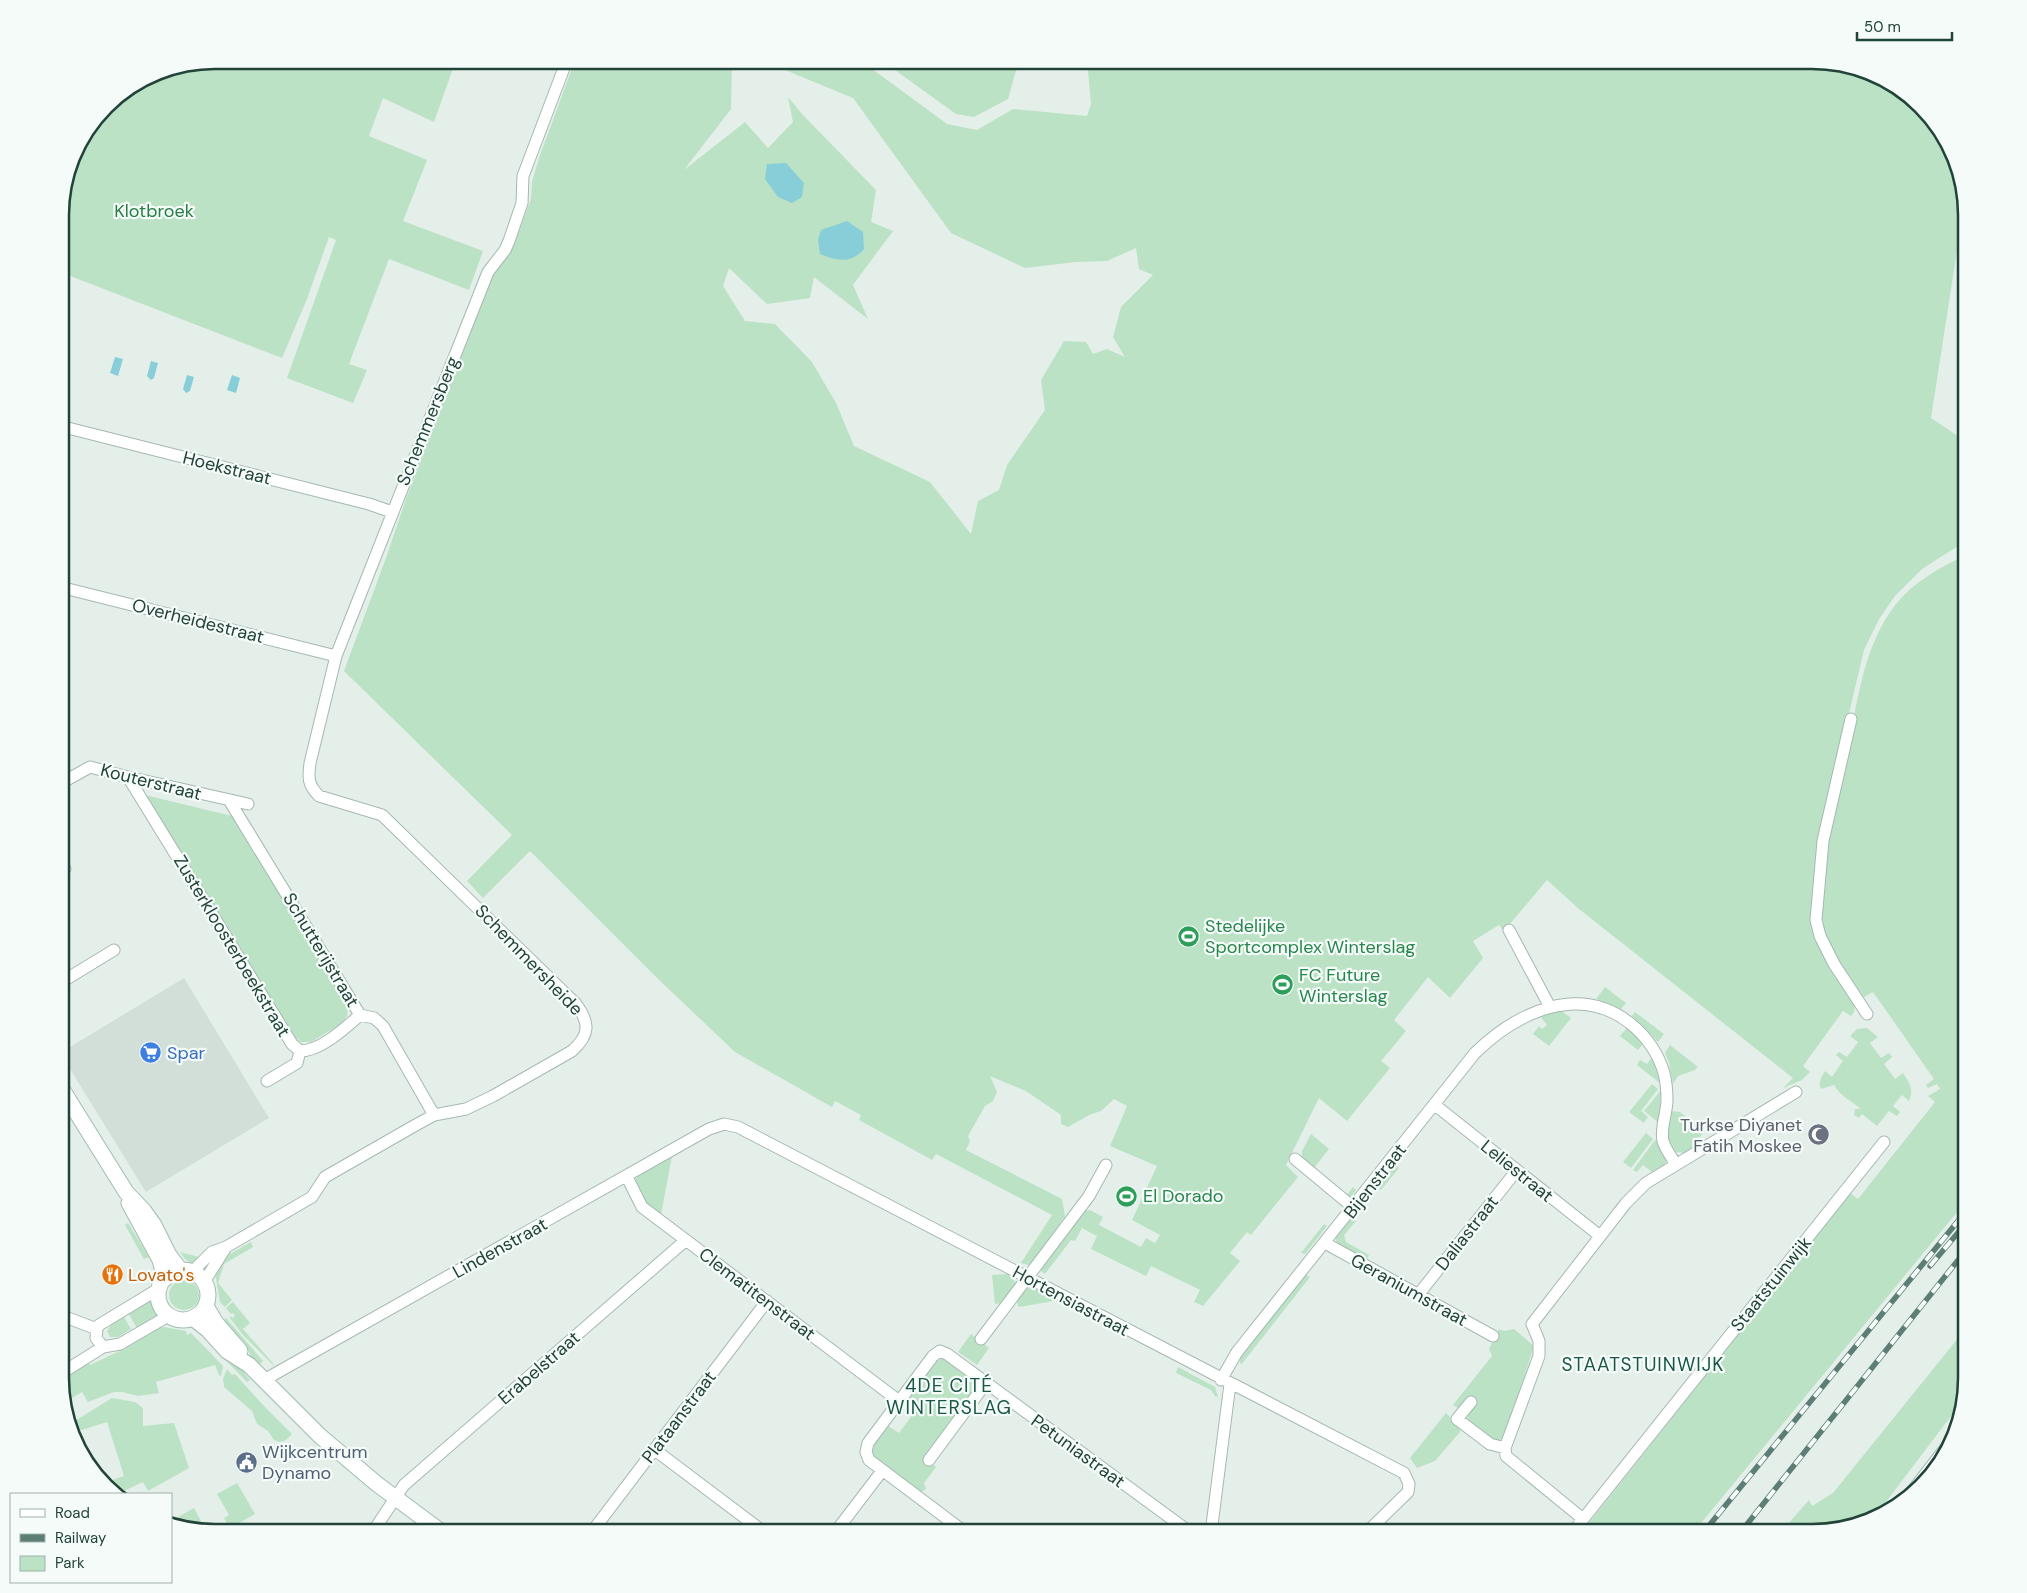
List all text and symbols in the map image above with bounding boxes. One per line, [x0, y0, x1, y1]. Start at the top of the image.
scale bar [1857, 10, 1952, 42]
text: 50 m [1864, 17, 1901, 37]
park label: Klotbroek [114, 199, 194, 223]
street label: Schemmersberg [391, 353, 465, 489]
street label: Hoekstraat [180, 445, 274, 491]
street label: Overheidestraat [130, 593, 266, 649]
street label: Kouterstraat [98, 758, 204, 806]
street label: Zusterkloosterbeekstraat [168, 851, 296, 1041]
street label: Schutterijstraat [277, 888, 365, 1012]
street label: Schemmersheide [470, 899, 588, 1021]
place label: Stedelijke Sportcomplex Winterslag [1205, 914, 1415, 959]
sports icon: Stedelijke Sportcomplex Winterslag [1177, 924, 1201, 948]
place label: FC Future Winterslag [1299, 963, 1388, 1008]
sports icon: FC Future Winterslag [1271, 973, 1295, 997]
supermarket icon: Spar [139, 1041, 163, 1065]
place label: Spar [167, 1041, 205, 1065]
place label: Turkse Diyanet Fatih Moskee [1680, 1113, 1802, 1158]
mosque icon: Turkse Diyanet Fatih Moskee [1806, 1123, 1830, 1147]
street label: Leliestraat [1476, 1134, 1558, 1208]
street label: Bijenstraat [1338, 1139, 1412, 1223]
sports icon: El Dorado [1115, 1184, 1139, 1208]
place label: El Dorado [1143, 1184, 1223, 1208]
street label: Daliastraat [1430, 1191, 1504, 1275]
street label: Lindenstraat [448, 1212, 552, 1284]
street label: Staatstuinwijk [1725, 1231, 1817, 1337]
street label: Clematitenstraat [694, 1242, 820, 1346]
street label: Geraniumstraat [1346, 1248, 1472, 1332]
street label: Hortensiastraat [1008, 1260, 1134, 1342]
restaurant icon: Lovato's [100, 1263, 124, 1287]
place label: Lovato's [128, 1263, 195, 1287]
street label: Erabelstraat [493, 1326, 585, 1410]
district label: STAATSTUINWIJK [1562, 1352, 1724, 1377]
street label: Plataanstraat [636, 1366, 722, 1468]
district label: 4DE CITÉ WINTERSLAG [886, 1373, 1012, 1420]
street label: Petuniastraat [1026, 1409, 1130, 1493]
place label: Wijkcentrum Dynamo [262, 1440, 367, 1485]
public building icon: Wijkcentrum Dynamo [234, 1450, 258, 1474]
legend [10, 1493, 172, 1583]
text: Road [55, 1503, 90, 1523]
text: Railway [55, 1528, 107, 1548]
text: Park [55, 1553, 85, 1573]

